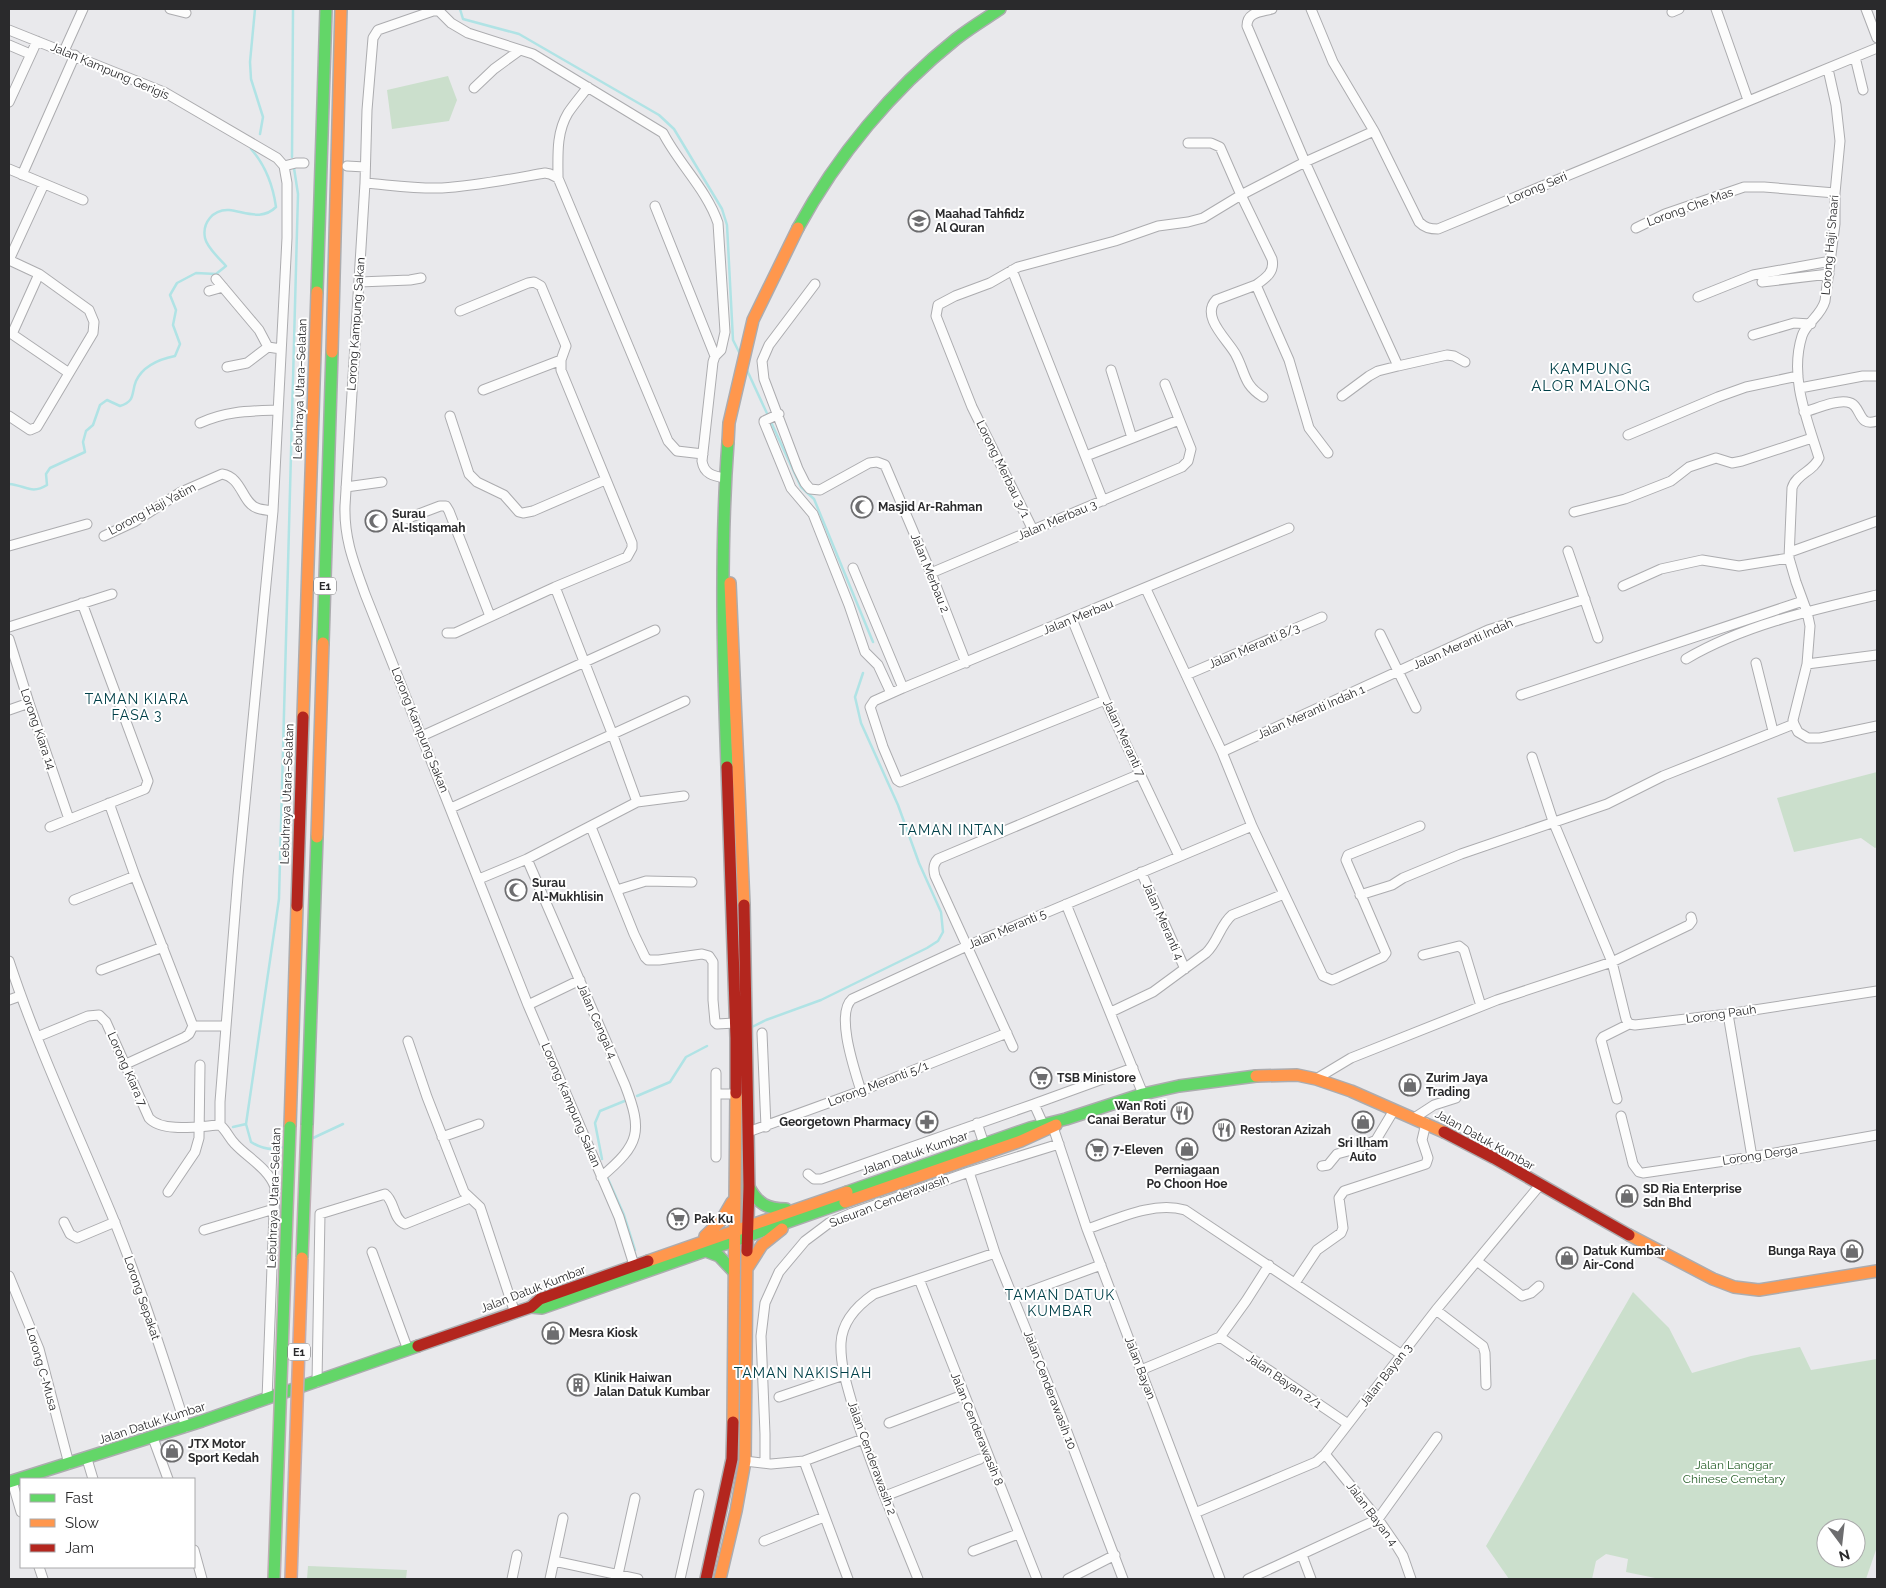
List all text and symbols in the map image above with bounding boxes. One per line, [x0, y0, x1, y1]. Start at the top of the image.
street label: Jalan Kampung Gerigis [49, 40, 172, 102]
street label: Lorong Seri [1505, 169, 1569, 207]
street label: Lorong Che Mas [1645, 185, 1735, 229]
street label: Lorong Haji Shaari [1819, 194, 1841, 296]
place label: Maahad Tahfidz Al Quran [935, 207, 1025, 235]
school or university icon: Maahad Tahfidz Al Quran [907, 209, 931, 233]
street label: Lorong Kampung Sakan [344, 257, 368, 391]
street label: Lebuhraya Utara–Selatan [291, 318, 309, 460]
district label: KAMPUNG ALOR MALONG [1531, 360, 1651, 395]
street label: Lorong Merbau 3/1 [973, 418, 1033, 520]
street label: Lorong Haji Yatim [106, 480, 198, 538]
mosque icon: Masjid Ar-Rahman [850, 495, 874, 519]
street label: Jalan Merbau 3 [1015, 497, 1099, 543]
place label: Masjid Ar-Rahman [878, 500, 982, 514]
place label: Surau Al-Istiqamah [392, 507, 465, 535]
mosque icon: Surau Al-Istiqamah [364, 509, 388, 533]
street label: Jalan Merbau 2 [908, 531, 952, 615]
road number: E1 [314, 578, 336, 594]
street label: Jalan Merbau [1041, 596, 1115, 638]
street label: Jalan Meranti Indah [1411, 616, 1515, 672]
street label: Jalan Meranti 8/3 [1206, 621, 1302, 671]
street label: Lorong Kampung Sakan [388, 665, 452, 795]
street label: Jalan Meranti Indah 1 [1255, 682, 1367, 742]
street label: Lorong Kiara 14 [18, 687, 59, 772]
district label: TAMAN KIARA FASA 3 [85, 691, 189, 723]
street label: Jalan Meranti 7 [1100, 697, 1148, 779]
street label: Lebuhraya Utara–Selatan [278, 723, 296, 865]
district label: TAMAN INTAN [899, 822, 1005, 838]
place label: Surau Al-Mukhlisin [532, 876, 604, 904]
mosque icon: Surau Al-Mukhlisin [504, 878, 528, 902]
street label: Jalan Meranti 4 [1140, 880, 1187, 962]
street label: Jalan Meranti 5 [966, 906, 1049, 952]
street label: Jalan Cengal 4 [574, 981, 620, 1061]
street label: Lorong Pauh [1685, 1002, 1757, 1026]
street label: Lorong Kiara 7 [104, 1030, 150, 1109]
street label: Lorong Kampung Sakan [538, 1041, 604, 1169]
street label: Lorong Meranti 5/1 [826, 1058, 930, 1110]
supermarket icon: TSB Ministore [1029, 1066, 1053, 1090]
place label: TSB Ministore [1057, 1071, 1136, 1085]
place label: Zurim Jaya Trading [1426, 1071, 1488, 1099]
shop icon: Zurim Jaya Trading [1398, 1073, 1422, 1097]
place label: Wan Roti Canai Beratur [1087, 1099, 1166, 1127]
restaurant icon: Wan Roti Canai Beratur [1170, 1101, 1194, 1125]
street label: Jalan Datuk Kumbar [1433, 1107, 1538, 1174]
pharmacy icon: Georgetown Pharmacy [915, 1110, 939, 1134]
shop icon: Sri Ilham Auto [1351, 1110, 1375, 1134]
place label: Georgetown Pharmacy [779, 1115, 911, 1129]
restaurant icon: Restoran Azizah [1212, 1118, 1236, 1142]
place label: Restoran Azizah [1240, 1123, 1331, 1137]
street label: Lebuhraya Utara–Selatan [265, 1127, 283, 1269]
street label: Jalan Datuk Kumbar [860, 1128, 971, 1178]
place label: Sri Ilham Auto [1338, 1136, 1388, 1164]
shop icon: Perniagaan Po Choon Hoe [1175, 1137, 1199, 1161]
supermarket icon: 7-Eleven [1085, 1138, 1109, 1162]
street label: Lorong Derga [1721, 1142, 1799, 1168]
place label: 7-Eleven [1113, 1143, 1163, 1157]
place label: Perniagaan Po Choon Hoe [1147, 1163, 1227, 1191]
street label: Susuran Cenderawasih [827, 1172, 951, 1230]
place label: SD Ria Enterprise Sdn Bhd [1643, 1182, 1742, 1210]
shop icon: SD Ria Enterprise Sdn Bhd [1615, 1184, 1639, 1208]
supermarket icon: Pak Ku [666, 1207, 690, 1231]
place label: Pak Ku [694, 1212, 733, 1226]
shop icon: Bunga Raya [1840, 1239, 1864, 1263]
place label: Datuk Kumbar Air-Cond [1583, 1244, 1666, 1272]
place label: Bunga Raya [1768, 1244, 1836, 1258]
shop icon: Datuk Kumbar Air-Cond [1555, 1246, 1579, 1270]
street label: Lorong Sepakat [121, 1254, 163, 1342]
street label: Jalan Datuk Kumbar [478, 1262, 588, 1316]
district label: TAMAN DATUK KUMBAR [1005, 1287, 1115, 1319]
shop icon: Mesra Kiosk [541, 1321, 565, 1345]
street label: Lorong C-Musa [23, 1326, 61, 1412]
place label: Mesra Kiosk [569, 1326, 638, 1340]
street label: Jalan Cenderawasih 10 [1021, 1328, 1079, 1452]
street label: Jalan Bayan [1122, 1335, 1158, 1401]
street label: Jalan Bayan 3 [1357, 1341, 1415, 1409]
road number: E1 [288, 1344, 310, 1360]
street label: Jalan Bayan 2/1 [1244, 1351, 1324, 1411]
district label: TAMAN NAKISHAH [734, 1365, 872, 1381]
street label: Jalan Cenderawasih 8 [948, 1370, 1006, 1488]
place label: Klinik Haiwan Jalan Datuk Kumbar [594, 1371, 710, 1399]
building icon: Klinik Haiwan Jalan Datuk Kumbar [566, 1373, 590, 1397]
street label: Jalan Datuk Kumbar [97, 1399, 208, 1447]
street label: Jalan Cenderawasih 2 [845, 1399, 899, 1517]
place label: JTX Motor Sport Kedah [188, 1437, 259, 1465]
shop icon: JTX Motor Sport Kedah [160, 1439, 184, 1463]
park label: Jalan Langgar Chinese Cemetary [1683, 1458, 1786, 1486]
legend [20, 1478, 195, 1568]
street label: Jalan Bayan 4 [1344, 1479, 1401, 1549]
text: Fast [65, 1489, 93, 1507]
text: Slow [65, 1514, 99, 1532]
north arrow [1816, 1518, 1866, 1568]
text: Jam [65, 1539, 94, 1557]
text: N [1837, 1546, 1852, 1565]

